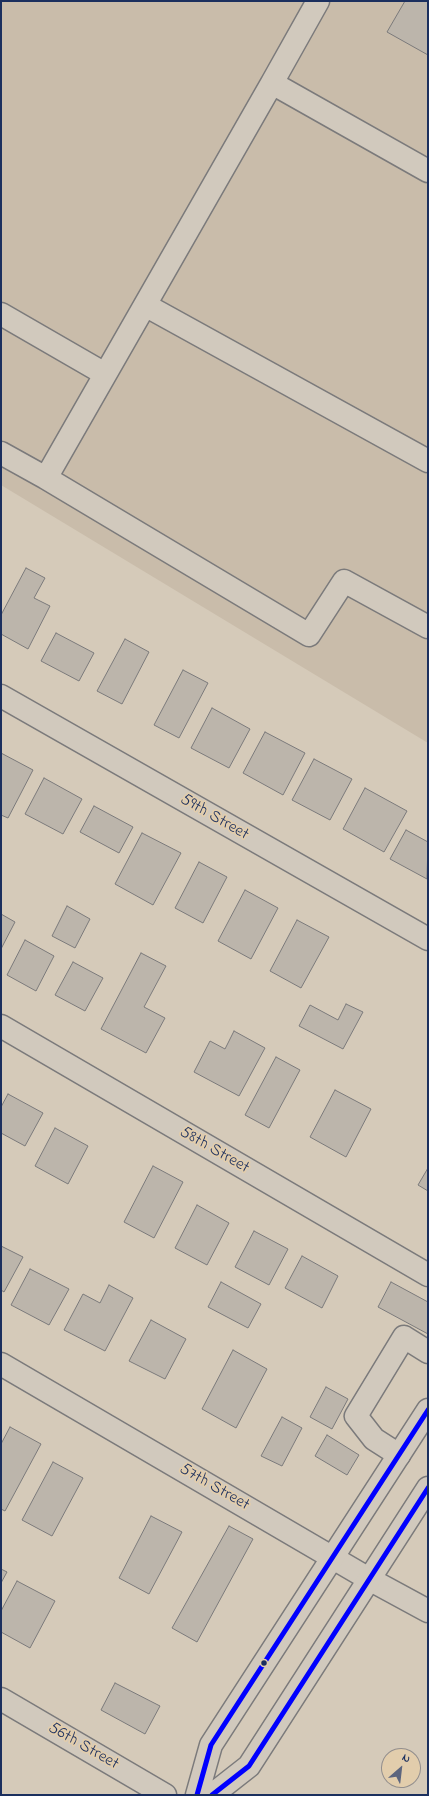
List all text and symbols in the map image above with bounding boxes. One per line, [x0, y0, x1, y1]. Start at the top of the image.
street label: 59th Street [176, 790, 252, 846]
street label: 58th Street [176, 1123, 252, 1179]
street label: 57th Street [175, 1460, 253, 1516]
unlabelled marker [259, 1658, 269, 1668]
street label: 56th Street [44, 1719, 122, 1775]
north arrow [381, 1748, 421, 1788]
text: N [399, 1749, 413, 1767]

